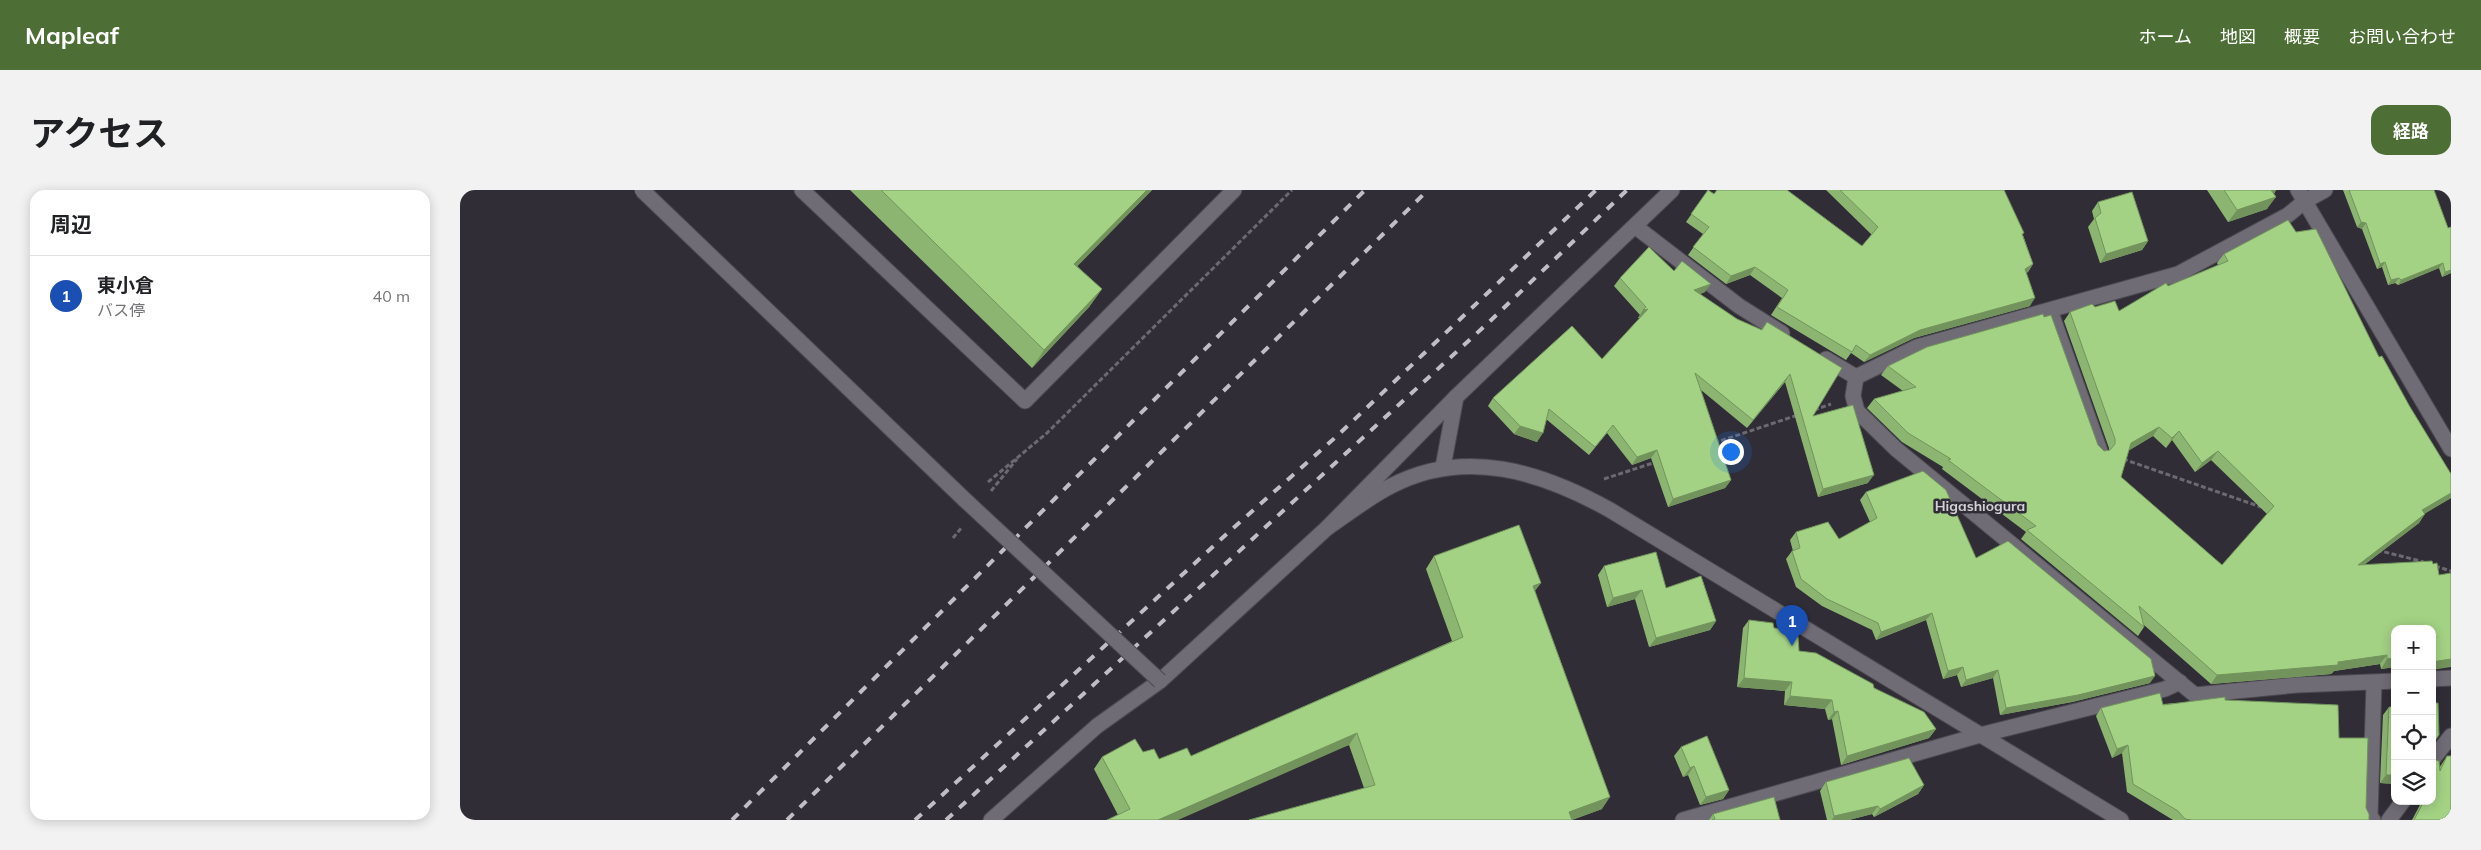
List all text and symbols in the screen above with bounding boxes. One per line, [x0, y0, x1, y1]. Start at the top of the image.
text: Mapleaf [25, 20, 119, 50]
text: ホーム [2139, 25, 2192, 48]
text: 地図 [2220, 25, 2256, 48]
text: 概要 [2284, 25, 2320, 48]
text: お問い合わせ [2348, 25, 2456, 48]
button: 経路 [2371, 105, 2451, 155]
text: アクセス [30, 111, 168, 155]
text: 周辺 [50, 211, 92, 237]
text: 東小倉 [97, 273, 154, 297]
text: 1 [61, 286, 71, 306]
text: 40 m [373, 286, 410, 306]
text: バス停 [97, 300, 145, 320]
your location [1718, 439, 1744, 465]
district label: Higashiogura [1935, 497, 2025, 515]
pin: 1 [1776, 605, 1808, 646]
map controls [2391, 625, 2436, 805]
button: + [2391, 625, 2436, 670]
button: − [2391, 670, 2436, 715]
button: locate [2391, 715, 2436, 760]
button: layers [2391, 760, 2436, 805]

